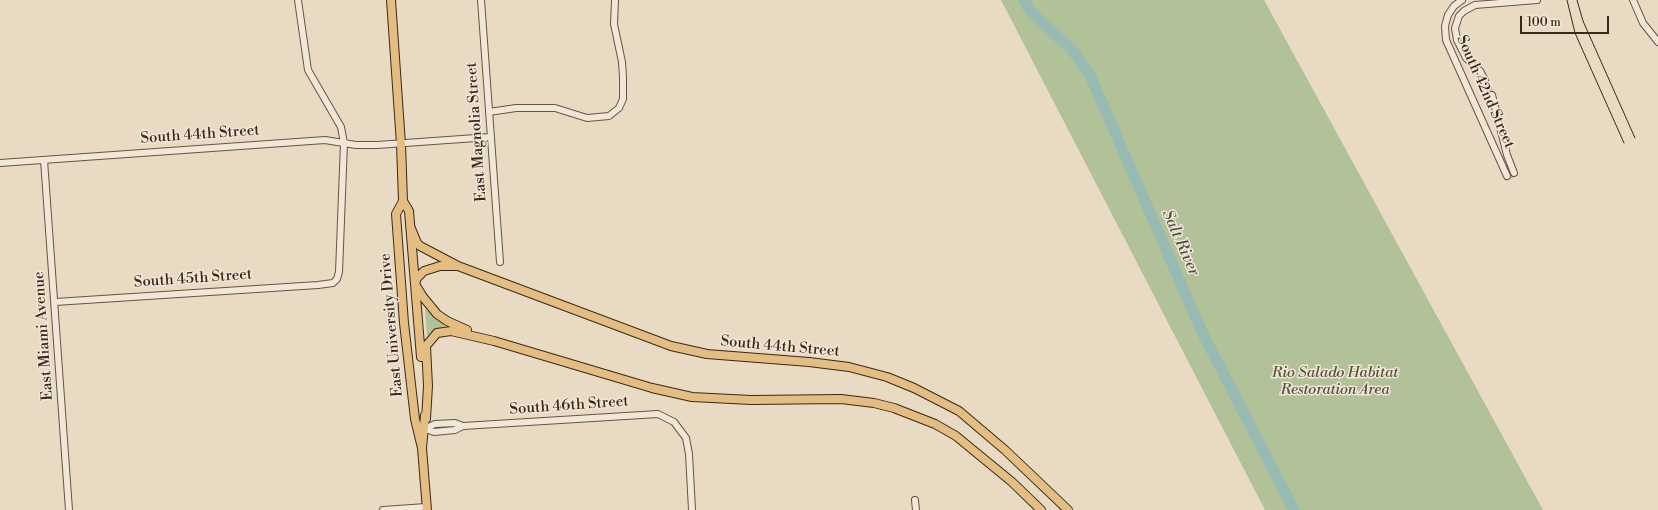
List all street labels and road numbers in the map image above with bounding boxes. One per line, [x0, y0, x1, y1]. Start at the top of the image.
street label: South 42nd Street [1452, 33, 1518, 151]
street label: East Magnolia Street [463, 62, 491, 202]
street label: South 44th Street [140, 122, 260, 148]
street label: East University Drive [377, 252, 407, 398]
street label: South 45th Street [133, 266, 253, 292]
street label: East Miami Avenue [31, 271, 57, 401]
street label: South 44th Street [720, 333, 840, 361]
street label: South 46th Street [509, 393, 629, 419]

